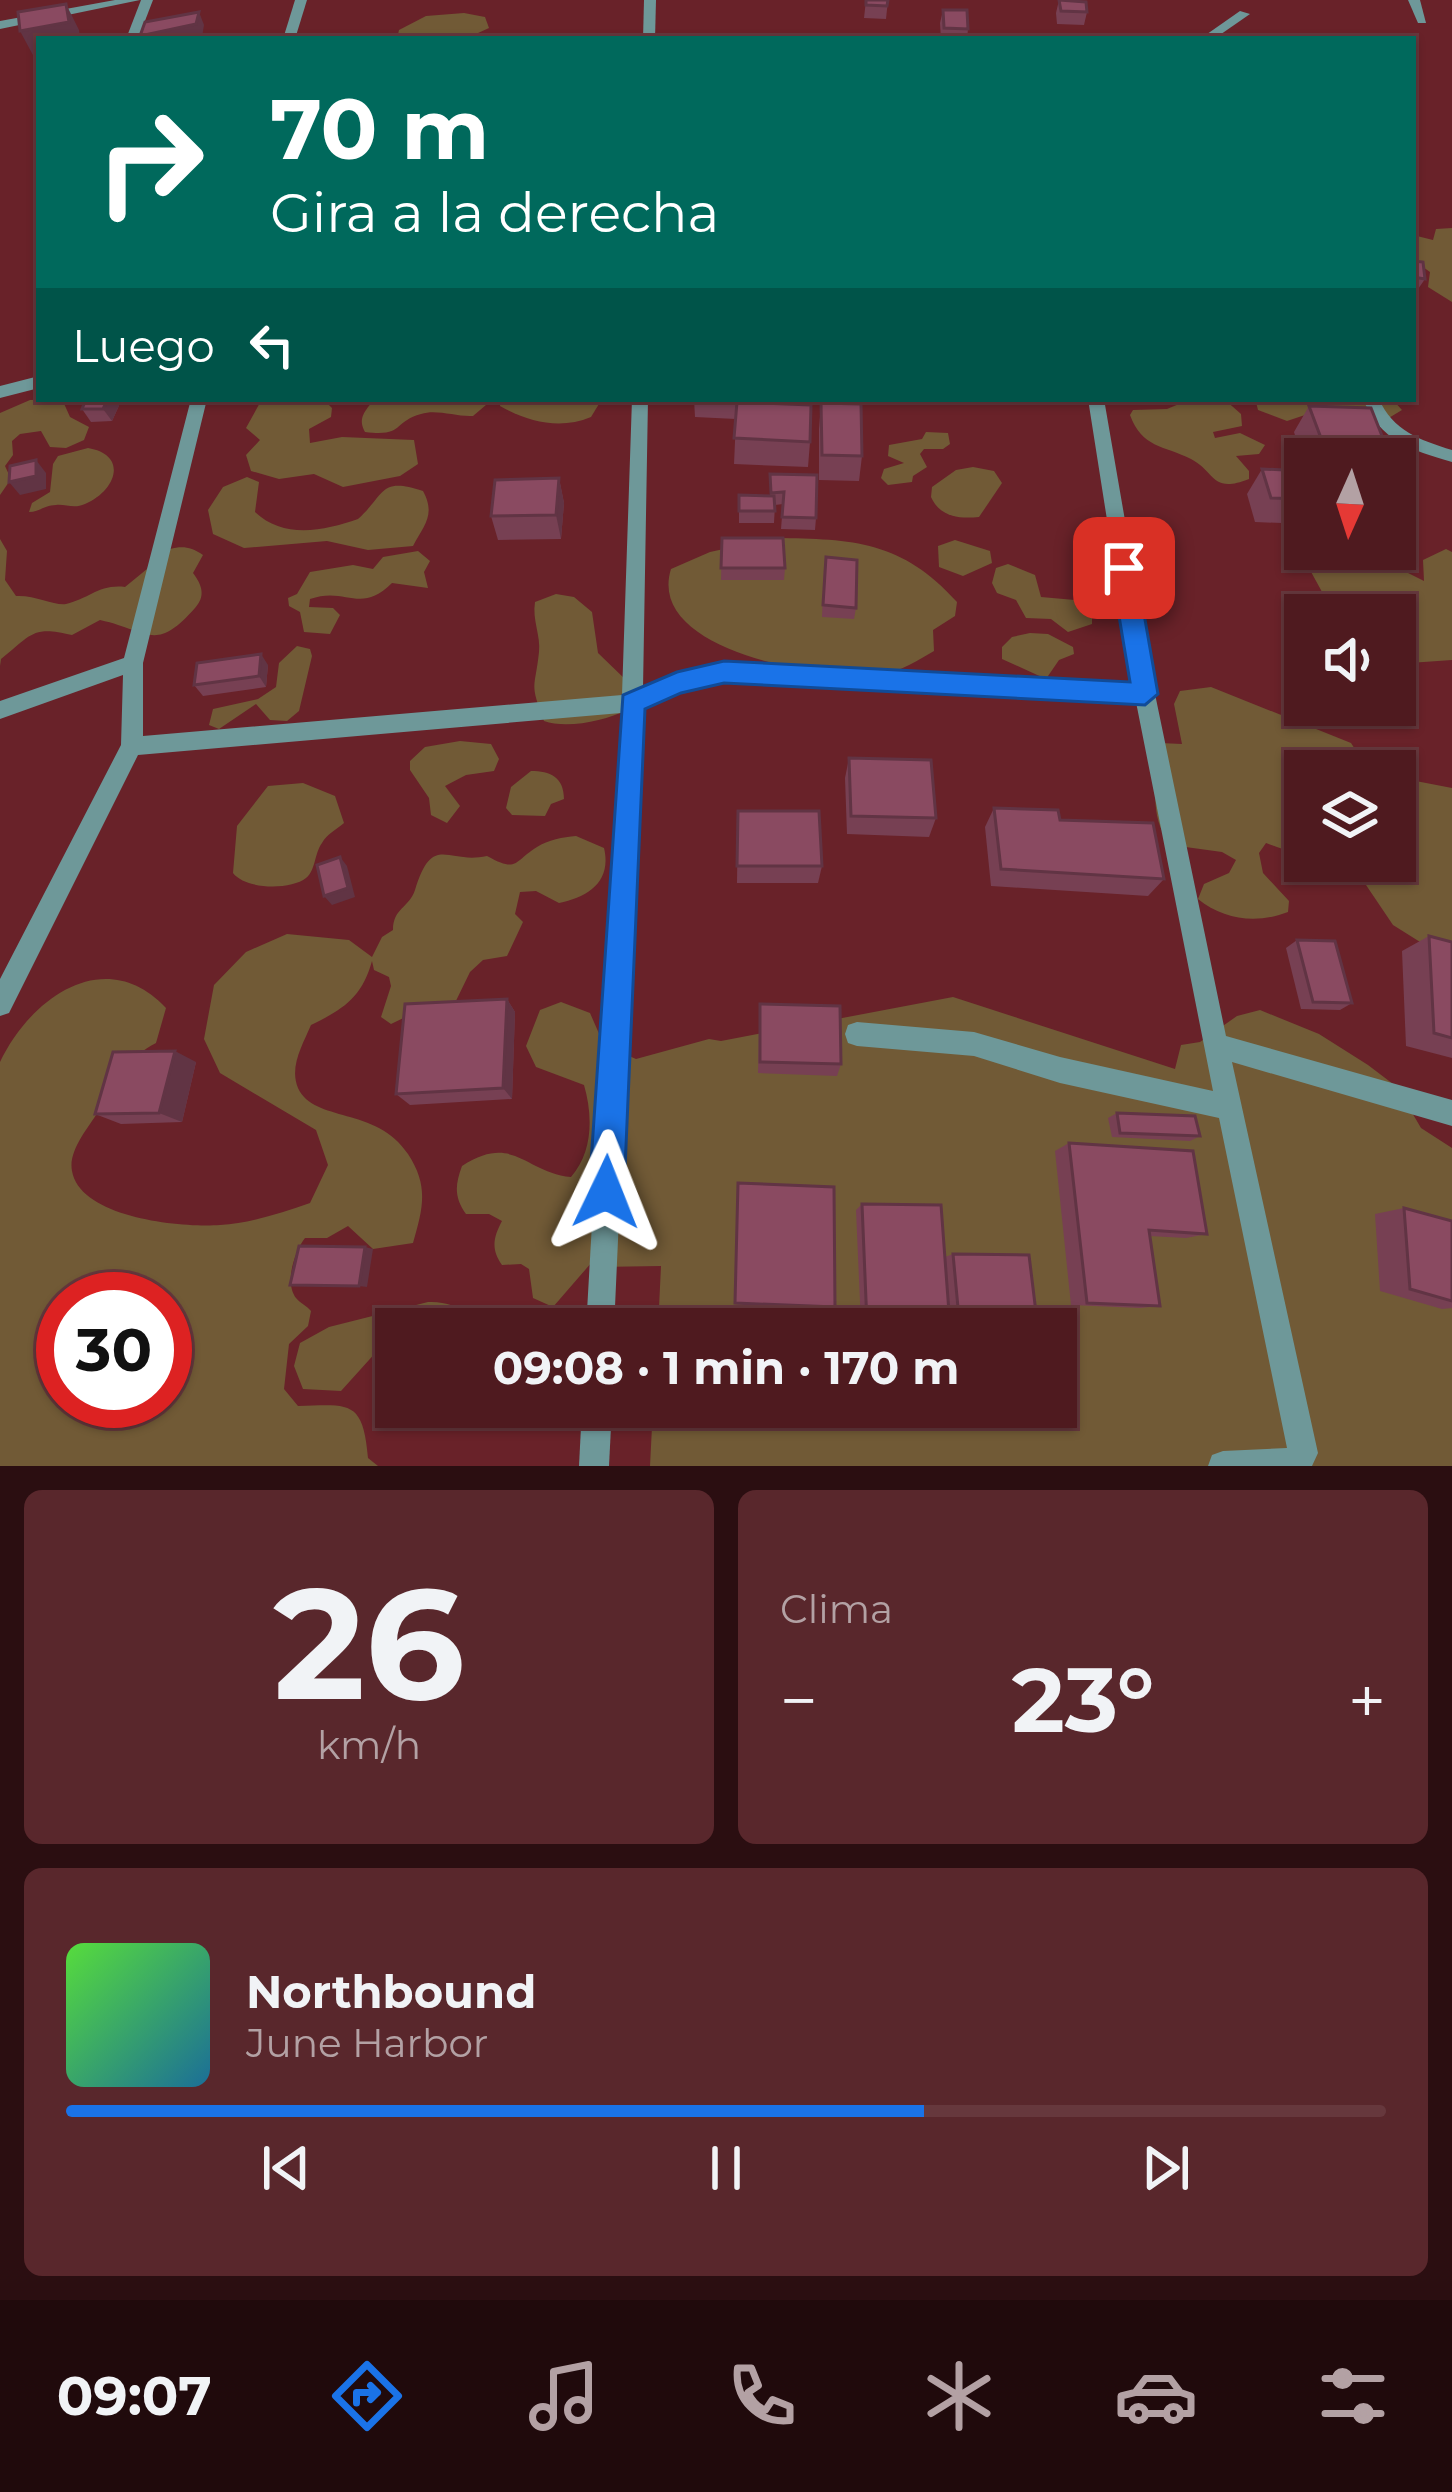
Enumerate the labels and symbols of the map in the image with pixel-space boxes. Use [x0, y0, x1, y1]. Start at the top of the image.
north arrow [1284, 438, 1416, 570]
pin [1073, 517, 1175, 619]
position arrow [543, 1129, 669, 1255]
speed limit sign: 30 [36, 1272, 192, 1428]

